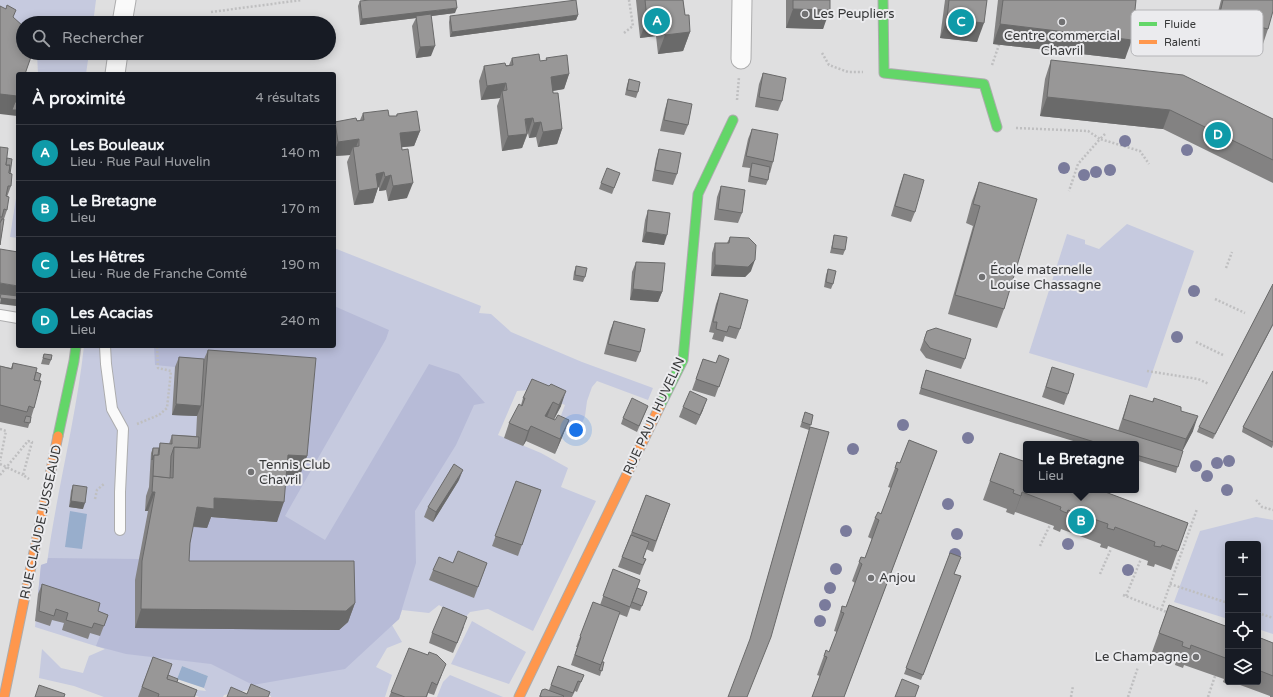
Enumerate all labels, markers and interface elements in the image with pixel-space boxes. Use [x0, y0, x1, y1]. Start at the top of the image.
pin: A [644, 6, 670, 36]
place label: Les Peupliers [813, 6, 895, 22]
pin: C [948, 7, 974, 37]
marker: Les Peupliers [800, 9, 810, 19]
legend [1131, 10, 1263, 56]
search box [16, 16, 336, 60]
marker: Centre commercial Chavril [1057, 17, 1067, 27]
text: Fluide [1164, 18, 1196, 31]
icon: search [30, 27, 52, 49]
place label: Centre commercial Chavril [1004, 28, 1120, 59]
text: Rechercher [62, 29, 144, 47]
text: Ralenti [1164, 36, 1201, 49]
text: À proximité [32, 88, 125, 109]
text: 4 résultats [256, 90, 320, 106]
pin: D [1205, 120, 1231, 150]
text: Les Bouleaux [70, 136, 164, 154]
text: A [40, 145, 50, 161]
text: 140 m [280, 145, 320, 161]
text: Lieu · Rue Paul Huvelin [70, 154, 210, 170]
text: Le Bretagne [70, 192, 157, 210]
text: B [40, 201, 50, 217]
text: 170 m [280, 201, 320, 217]
text: Lieu [70, 210, 96, 226]
text: Les Hêtres [70, 248, 145, 266]
text: C [40, 257, 50, 273]
text: 190 m [280, 257, 320, 273]
place label: École maternelle Louise Chassagne [990, 262, 1101, 293]
text: Lieu · Rue de Franche Comté [70, 266, 247, 282]
marker: École maternelle Louise Chassagne [977, 272, 987, 282]
text: Les Acacias [70, 304, 153, 322]
text: D [40, 313, 50, 329]
text: 240 m [280, 313, 320, 329]
text: Lieu [70, 322, 96, 338]
street label: RUE PAUL HUVELIN [620, 355, 688, 477]
your location [566, 420, 586, 440]
popup [1023, 441, 1139, 493]
street label: RUE CLAUDE JUSSEAUD [17, 443, 65, 600]
text: Le Bretagne [1038, 450, 1124, 468]
place label: Tennis Club Chavril [259, 457, 331, 488]
marker: Tennis Club Chavril [246, 467, 256, 477]
text: Lieu [1038, 468, 1064, 484]
pin: B [1068, 506, 1094, 536]
map controls [1225, 541, 1261, 685]
button: + [1225, 541, 1261, 577]
place label: Anjou [879, 570, 916, 586]
marker: Anjou [866, 573, 876, 583]
button: − [1225, 577, 1261, 613]
button: locate [1225, 613, 1261, 649]
place label: Le Champagne [1095, 649, 1188, 665]
button: layers [1225, 649, 1261, 685]
marker: Le Champagne [1191, 652, 1201, 662]

